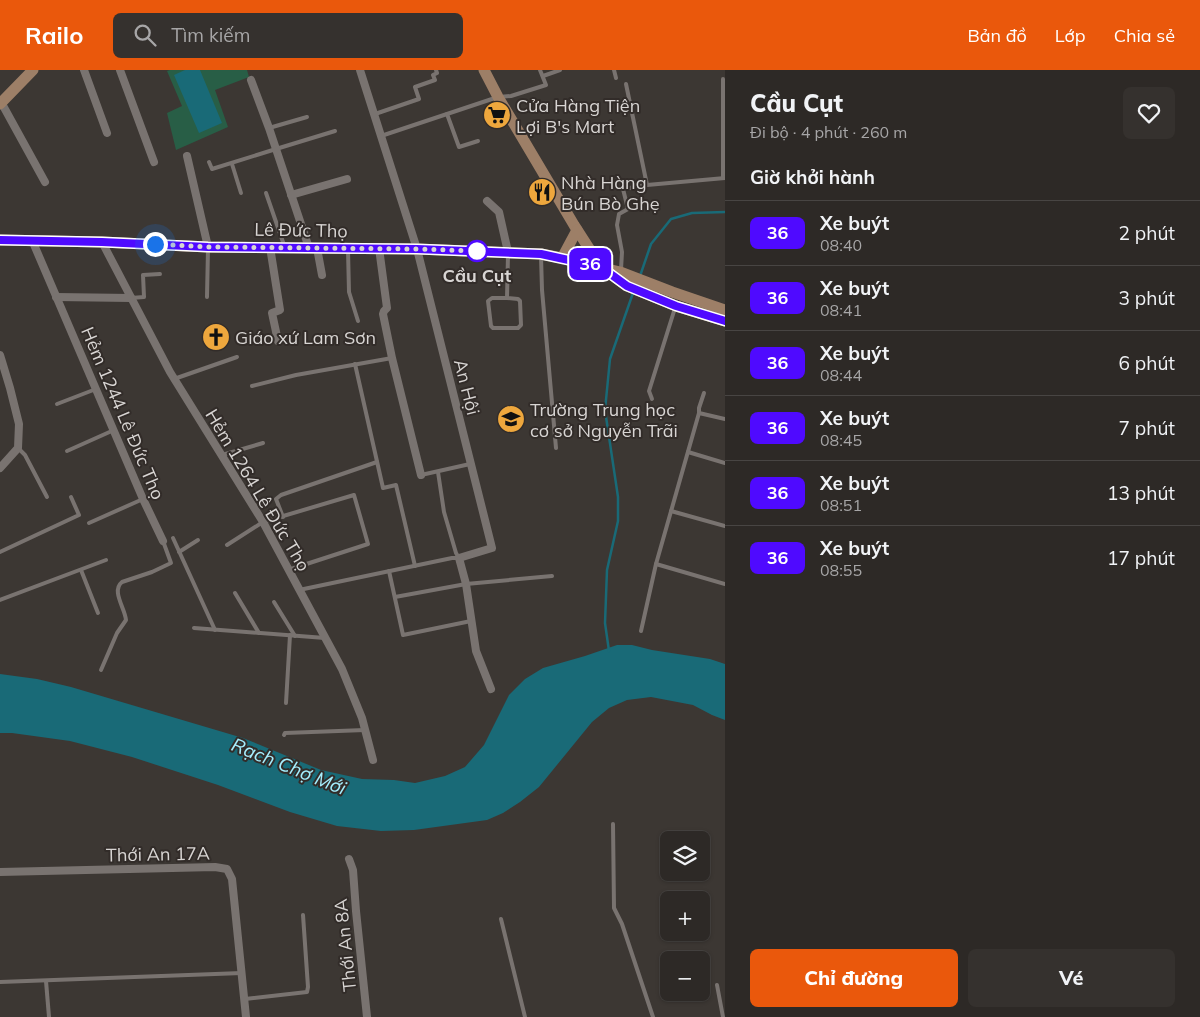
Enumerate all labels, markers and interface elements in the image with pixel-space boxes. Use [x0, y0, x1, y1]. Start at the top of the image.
search box [113, 13, 463, 58]
text: Railo [25, 20, 83, 50]
icon: search [131, 21, 159, 49]
text: Tìm kiếm [171, 23, 250, 47]
text: Bản đồ [967, 24, 1027, 47]
text: Lớp [1055, 24, 1086, 47]
text: Chia sẻ [1114, 24, 1175, 47]
button: heart [1123, 87, 1175, 139]
text: Cầu Cụt [750, 88, 843, 118]
place label: Cửa Hàng Tiện Lợi B's Mart [516, 94, 640, 138]
supermarket icon: Cửa Hàng Tiện Lợi B's Mart [482, 100, 512, 130]
text: Đi bộ · 4 phút · 260 m [750, 122, 907, 142]
text: Giờ khởi hành [750, 165, 875, 189]
place label: Nhà Hàng Bún Bò Ghẹ [561, 171, 660, 215]
restaurant icon: Nhà Hàng Bún Bò Ghẹ [527, 177, 557, 207]
text: Xe buýt [820, 211, 889, 235]
street label: Lê Đức Thọ [254, 218, 348, 242]
text: 36 [767, 221, 788, 244]
text: 2 phút [1118, 221, 1175, 245]
your location [143, 232, 168, 257]
text: 08:40 [820, 235, 862, 255]
marker: Cầu Cụt [466, 240, 488, 262]
line badge: 36 [568, 248, 612, 280]
text: 36 [579, 252, 601, 275]
place label: Cầu Cụt [443, 264, 512, 287]
text: Xe buýt [820, 276, 889, 300]
text: 36 [767, 286, 788, 309]
text: 3 phút [1118, 286, 1175, 310]
text: 08:41 [820, 300, 862, 320]
church icon: Giáo xứ Lam Sơn [201, 322, 231, 352]
street label: Hẻm 1244 Lê Đức Thọ [76, 323, 170, 503]
place label: Giáo xứ Lam Sơn [235, 326, 376, 349]
text: Xe buýt [820, 341, 889, 365]
text: 36 [767, 351, 788, 374]
text: 6 phút [1118, 351, 1175, 375]
street label: An Hội [449, 357, 485, 417]
text: 08:44 [820, 365, 862, 385]
place label: Trường Trung học cơ sở Nguyễn Trãi [530, 398, 678, 442]
school or university icon: Trường Trung học cơ sở Nguyễn Trãi [496, 404, 526, 434]
street label: Hẻm 1264 Lê Đức Thọ [200, 405, 316, 575]
text: Xe buýt [820, 406, 889, 430]
text: 36 [767, 416, 788, 439]
text: 7 phút [1118, 416, 1175, 440]
text: 08:45 [820, 430, 862, 450]
text: Xe buýt [820, 471, 889, 495]
text: 36 [767, 481, 788, 504]
text: 13 phút [1107, 481, 1175, 505]
text: 08:51 [820, 495, 862, 515]
text: Xe buýt [820, 536, 889, 560]
text: 36 [767, 546, 788, 569]
text: 17 phút [1107, 546, 1175, 570]
text: 08:55 [820, 560, 862, 580]
water label: Rạch Chợ Mới [228, 732, 350, 800]
map controls [660, 831, 710, 1001]
button: layers [660, 831, 710, 881]
street label: Thới An 17A [106, 842, 210, 866]
button: + [660, 891, 710, 941]
street label: Thới An 8A [329, 897, 361, 993]
button: Chỉ đường [750, 949, 958, 1007]
button: Vé [968, 949, 1175, 1007]
button: − [660, 951, 710, 1001]

